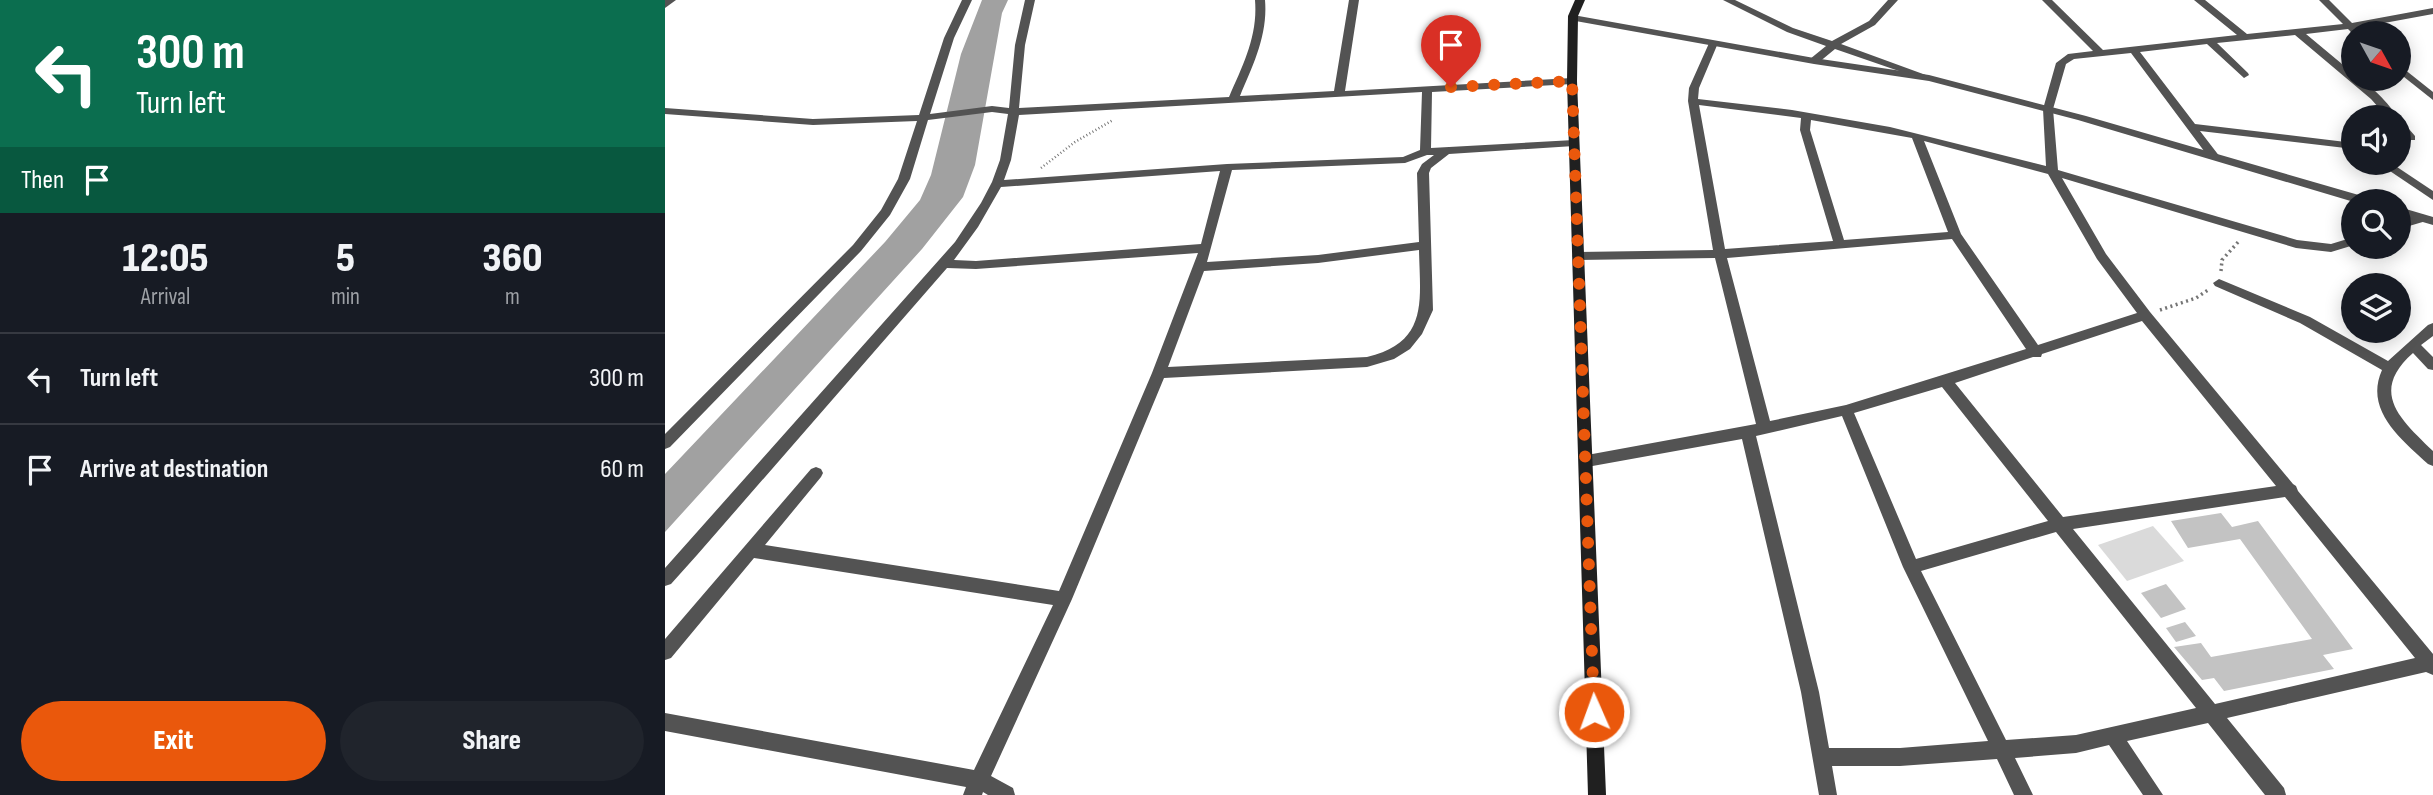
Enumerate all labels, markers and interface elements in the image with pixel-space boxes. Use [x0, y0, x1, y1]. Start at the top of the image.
pin [1421, 15, 1481, 87]
north arrow [2341, 21, 2411, 91]
map controls [2341, 21, 2411, 343]
text: 300 m [136, 24, 245, 83]
icon: arrive [1432, 26, 1470, 64]
icon: left [21, 28, 112, 119]
text: Turn left [136, 84, 226, 123]
button: sound [2341, 105, 2411, 175]
icon: arrive [78, 161, 116, 199]
text: Then [21, 165, 64, 196]
button: search [2341, 189, 2411, 259]
text: 12:05 [122, 233, 209, 284]
text: 5 [336, 233, 355, 284]
text: 360 [482, 233, 543, 284]
button: layers [2341, 273, 2411, 343]
text: Arrival [141, 283, 190, 311]
text: min [331, 283, 360, 311]
text: m [505, 283, 520, 311]
icon: left [21, 360, 59, 398]
text: Turn left [80, 363, 158, 394]
text: 300 m [589, 363, 644, 394]
icon: arrive [21, 451, 59, 489]
text: Arrive at destination [80, 454, 268, 485]
text: 60 m [600, 454, 644, 485]
position arrow [1557, 675, 1631, 749]
button: Exit [21, 701, 326, 781]
button: Share [340, 701, 644, 781]

